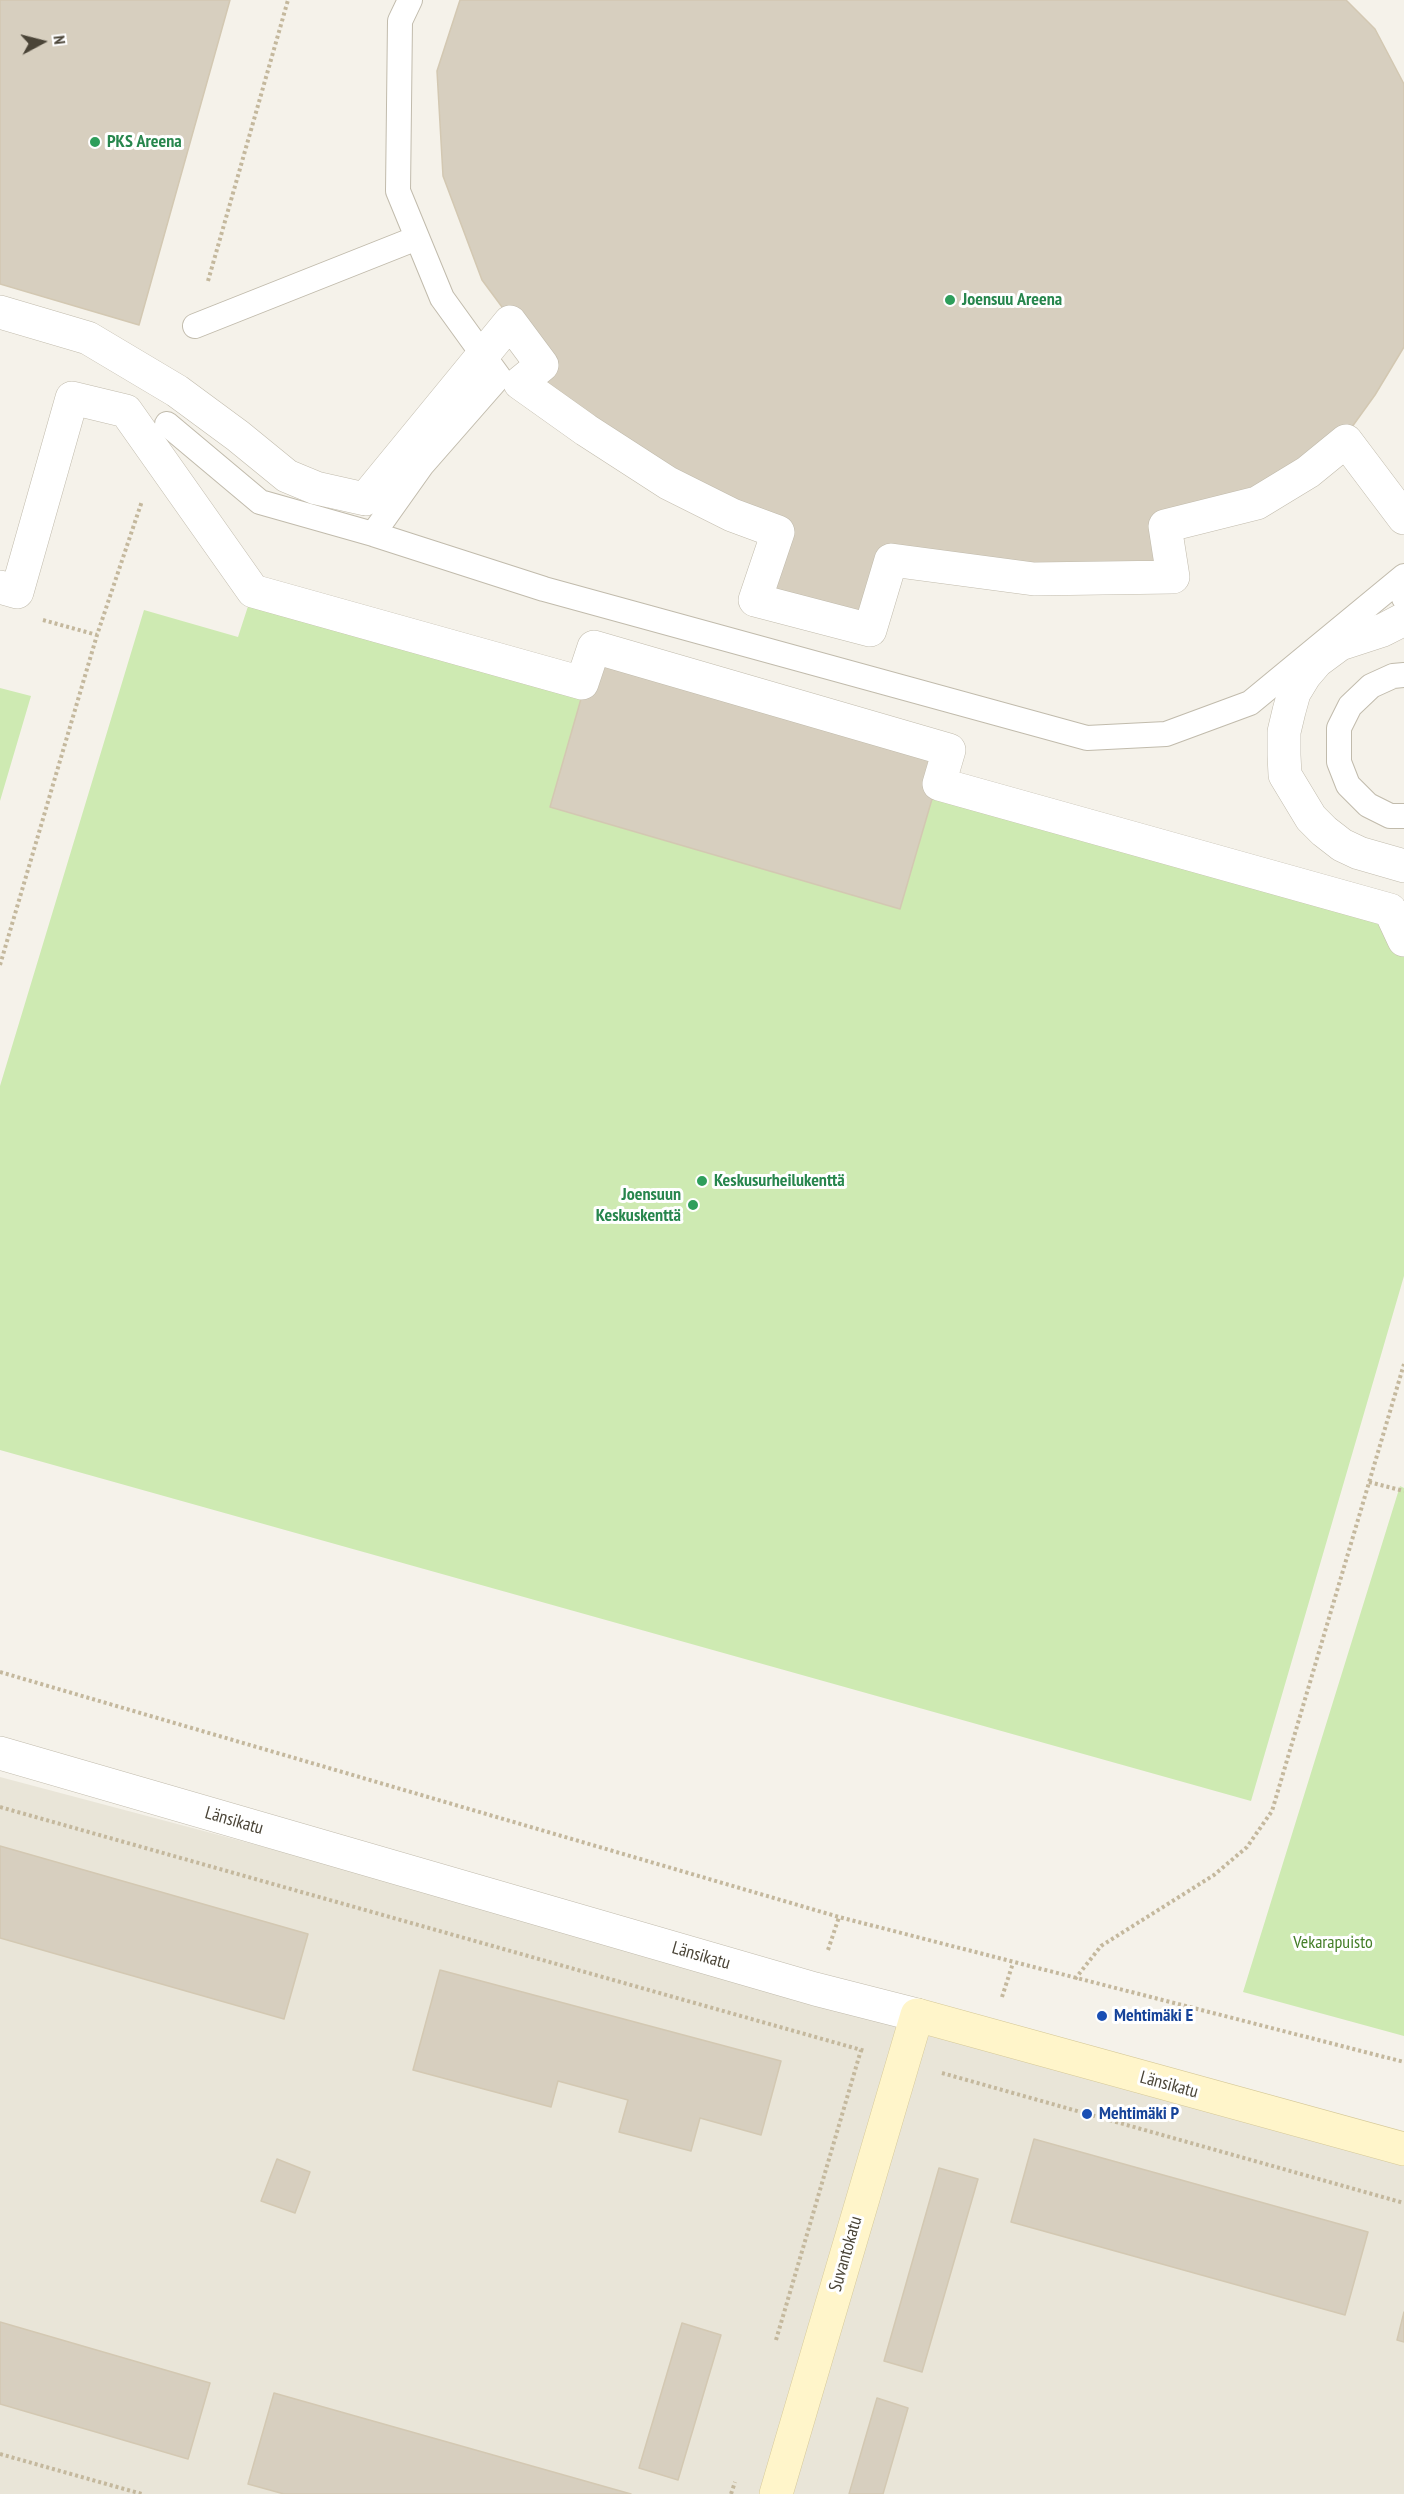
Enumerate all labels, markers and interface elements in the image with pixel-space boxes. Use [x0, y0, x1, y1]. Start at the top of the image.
north arrow [12, 12, 72, 72]
text: N [49, 34, 70, 45]
place label: PKS Areena [107, 131, 182, 153]
marker: PKS Areena [88, 135, 102, 149]
place label: Joensuu Areena [962, 289, 1062, 311]
marker: Joensuu Areena [943, 293, 957, 307]
place label: Keskusurheilukenttä [714, 1170, 845, 1192]
marker: Keskusurheilukenttä [695, 1174, 709, 1188]
place label: Joensuun Keskuskenttä [596, 1184, 681, 1226]
marker: Joensuun Keskuskenttä [686, 1198, 700, 1212]
street label: Länsikatu [202, 1802, 266, 1840]
park label: Vekarapuisto [1293, 1932, 1373, 1954]
street label: Länsikatu [669, 1937, 733, 1975]
place label: Mehtimäki E [1114, 2005, 1193, 2027]
marker: Mehtimäki E [1095, 2009, 1109, 2023]
street label: Länsikatu [1137, 2067, 1201, 2103]
place label: Mehtimäki P [1099, 2103, 1179, 2125]
marker: Mehtimäki P [1080, 2107, 1094, 2121]
street label: Suvantokatu [825, 2214, 867, 2294]

